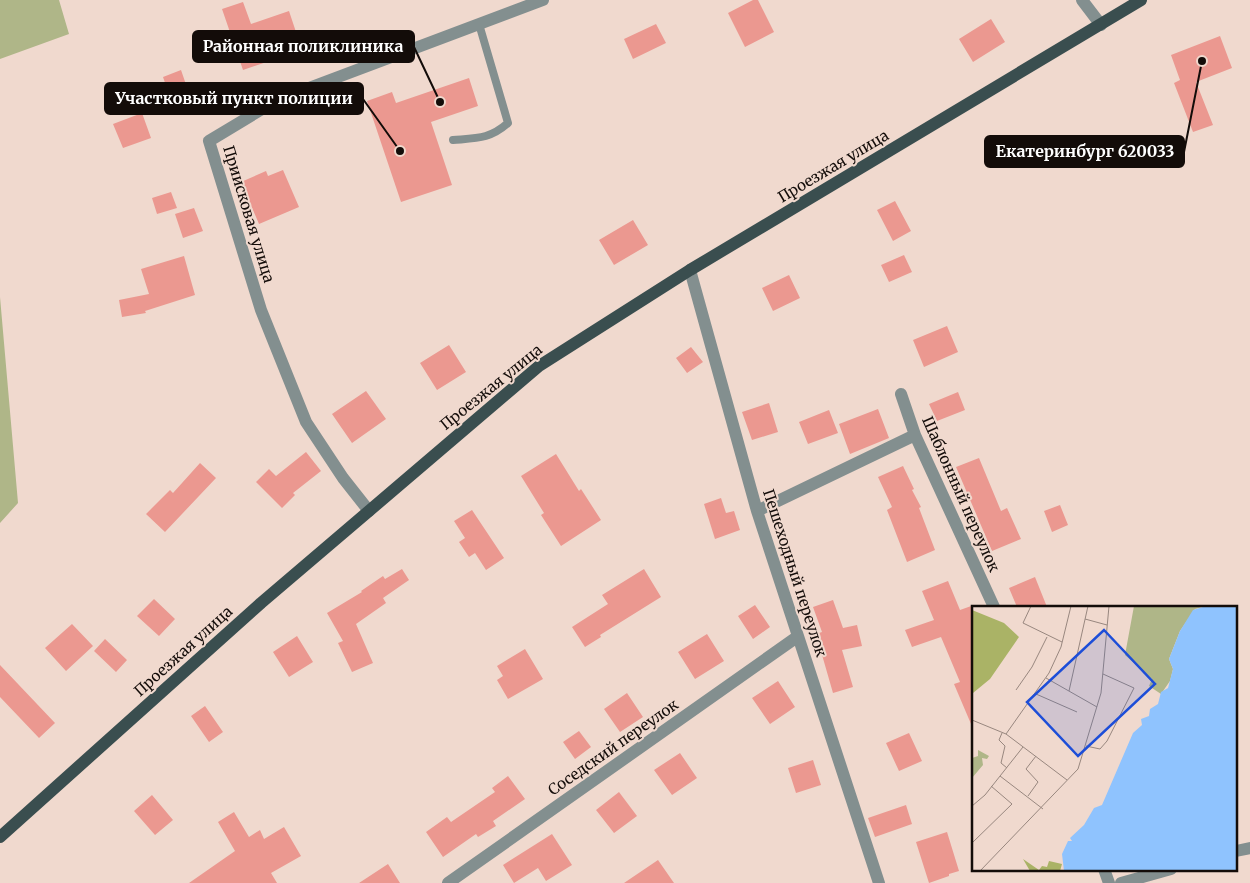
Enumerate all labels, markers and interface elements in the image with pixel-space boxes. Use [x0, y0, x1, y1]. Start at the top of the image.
callout: Районная поликлиника [193, 31, 414, 62]
text: Районная поликлиника [203, 36, 403, 56]
callout: Участковый пункт полиции [105, 83, 363, 114]
text: Участковый пункт полиции [114, 88, 353, 108]
street label: Проезжая улица [774, 125, 892, 207]
callout: Екатеринбург 620033 [985, 136, 1184, 167]
text: Екатеринбург 620033 [996, 141, 1174, 161]
street label: Приисковая улица [219, 143, 279, 285]
street label: Проезжая улица [436, 340, 546, 434]
street label: Шаблонный переулок [918, 413, 1004, 575]
street label: Пешеходный переулок [759, 487, 831, 660]
street label: Проезжая улица [130, 602, 236, 700]
inset map [972, 606, 1238, 870]
street label: Соседский переулок [544, 694, 682, 799]

